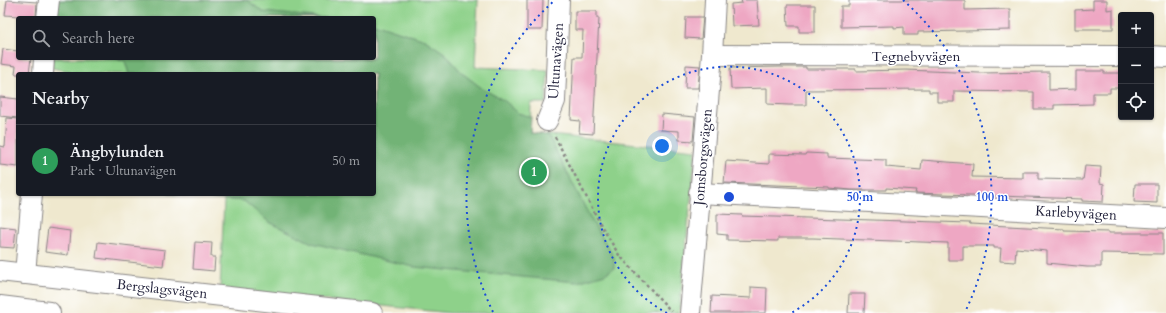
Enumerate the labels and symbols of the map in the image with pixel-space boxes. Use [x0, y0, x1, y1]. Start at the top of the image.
street label: Ultunavägen [544, 22, 568, 100]
street label: Tegnebyvägen [871, 47, 961, 66]
street label: Jomsborgsvägen [689, 108, 717, 208]
your location [652, 136, 672, 156]
pin: 1 [521, 157, 547, 187]
text: 50 m [847, 189, 874, 205]
text: 100 m [976, 189, 1009, 205]
centre of rings [722, 190, 736, 204]
street label: Karlebyvägen [1035, 201, 1117, 225]
street label: Bergslagsvägen [116, 275, 208, 303]

